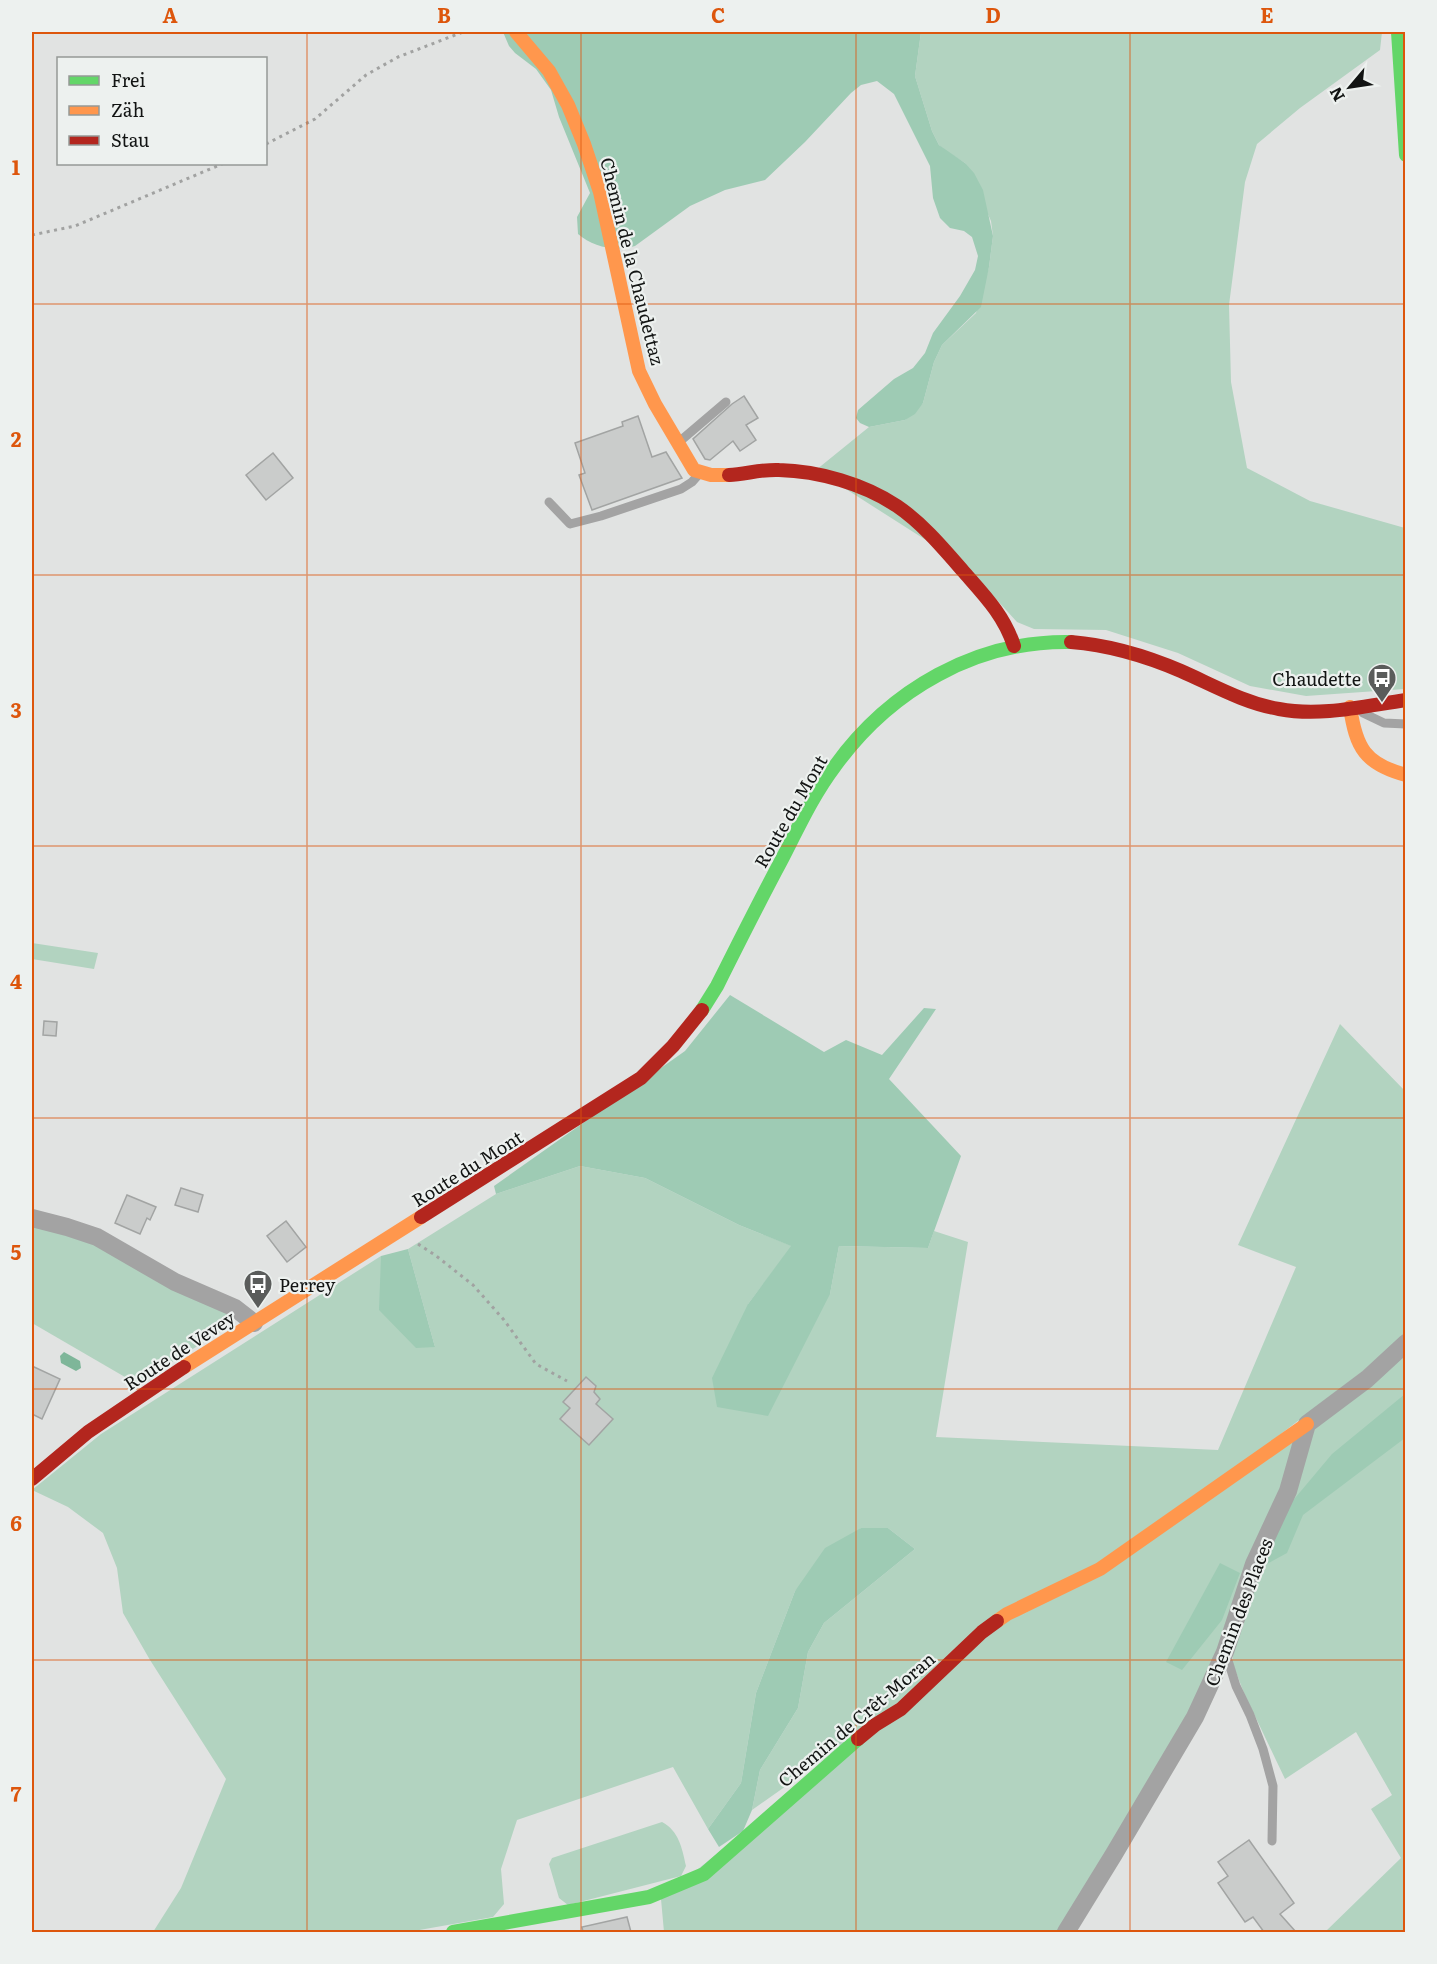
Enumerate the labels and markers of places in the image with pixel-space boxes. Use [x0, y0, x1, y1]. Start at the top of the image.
bus stop icon: Chaudette [1366, 662, 1398, 704]
place label: Chaudette [1272, 665, 1361, 692]
bus stop icon: Perrey [242, 1268, 274, 1310]
place label: Perrey [279, 1271, 336, 1298]

